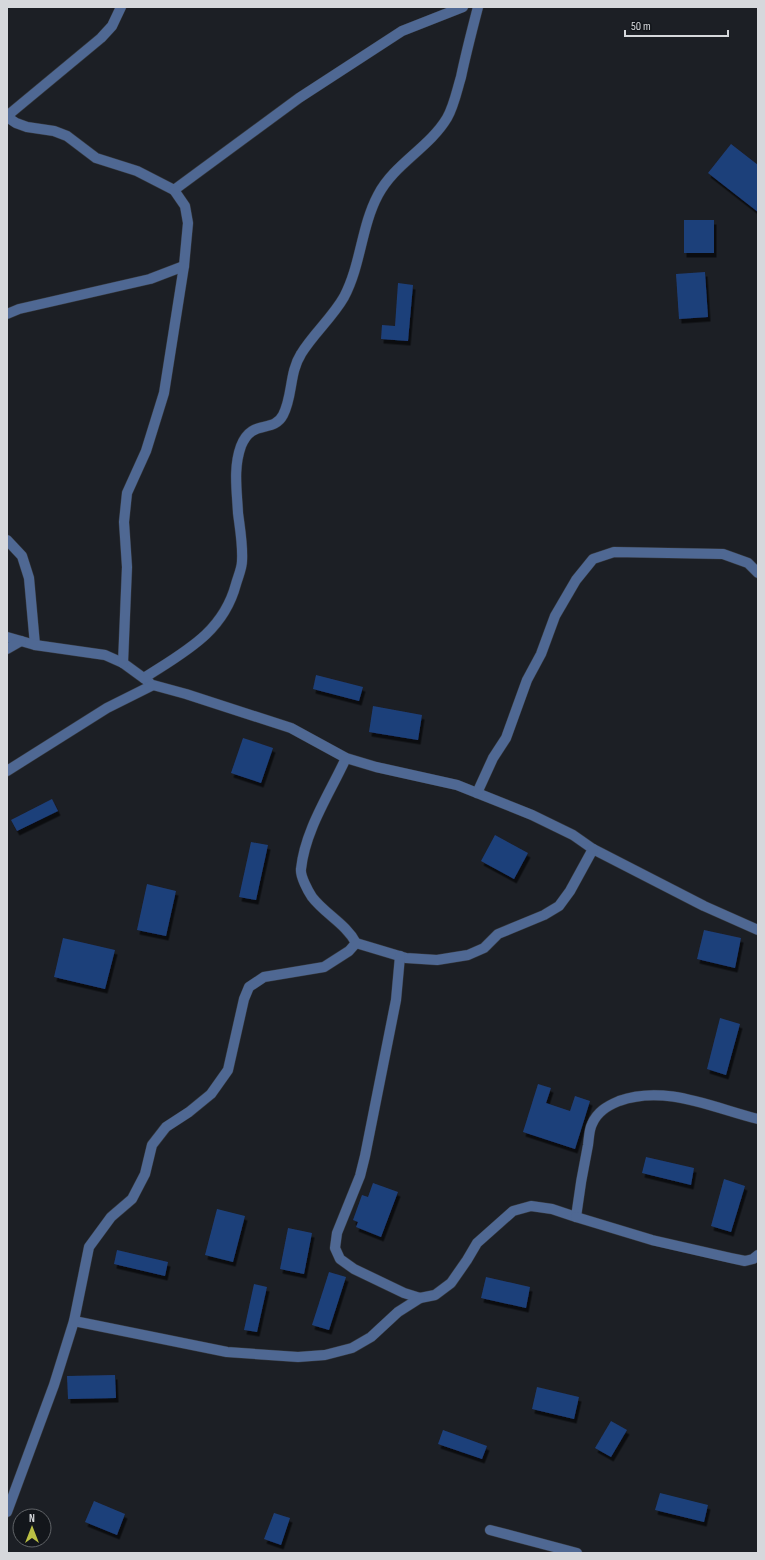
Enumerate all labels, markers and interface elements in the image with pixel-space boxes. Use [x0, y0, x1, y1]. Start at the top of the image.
scale bar [625, 12, 728, 38]
text: 50 m [631, 19, 651, 34]
north arrow [12, 1508, 52, 1548]
text: N [29, 1512, 35, 1525]

